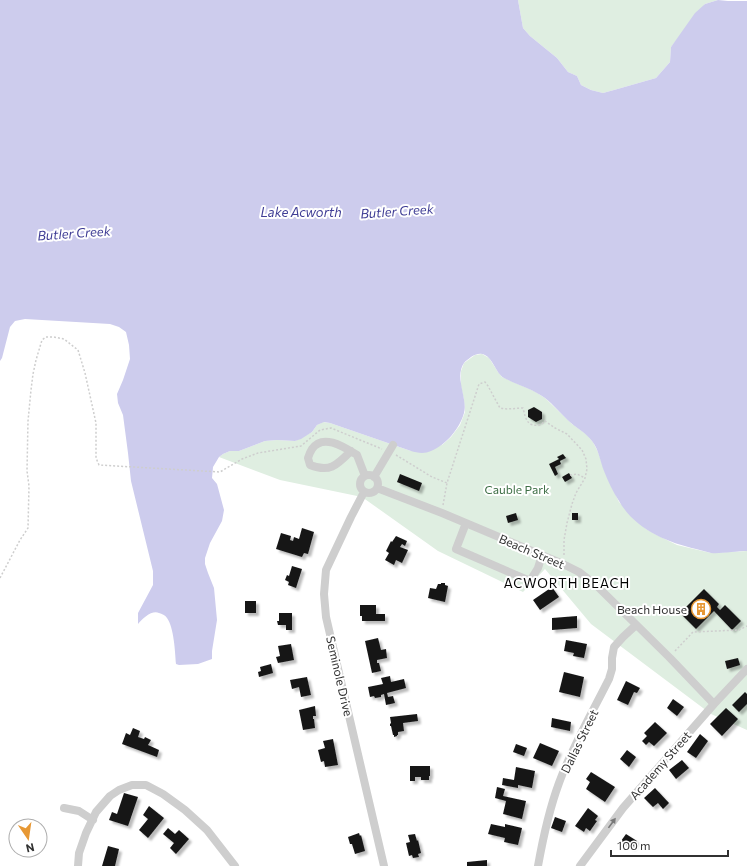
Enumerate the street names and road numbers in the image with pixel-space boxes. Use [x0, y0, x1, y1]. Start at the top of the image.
street label: Beach Street [497, 531, 567, 571]
street label: Seminole Drive [324, 635, 356, 717]
street label: Dallas Street [558, 707, 600, 775]
street label: Academy Street [626, 728, 694, 802]

